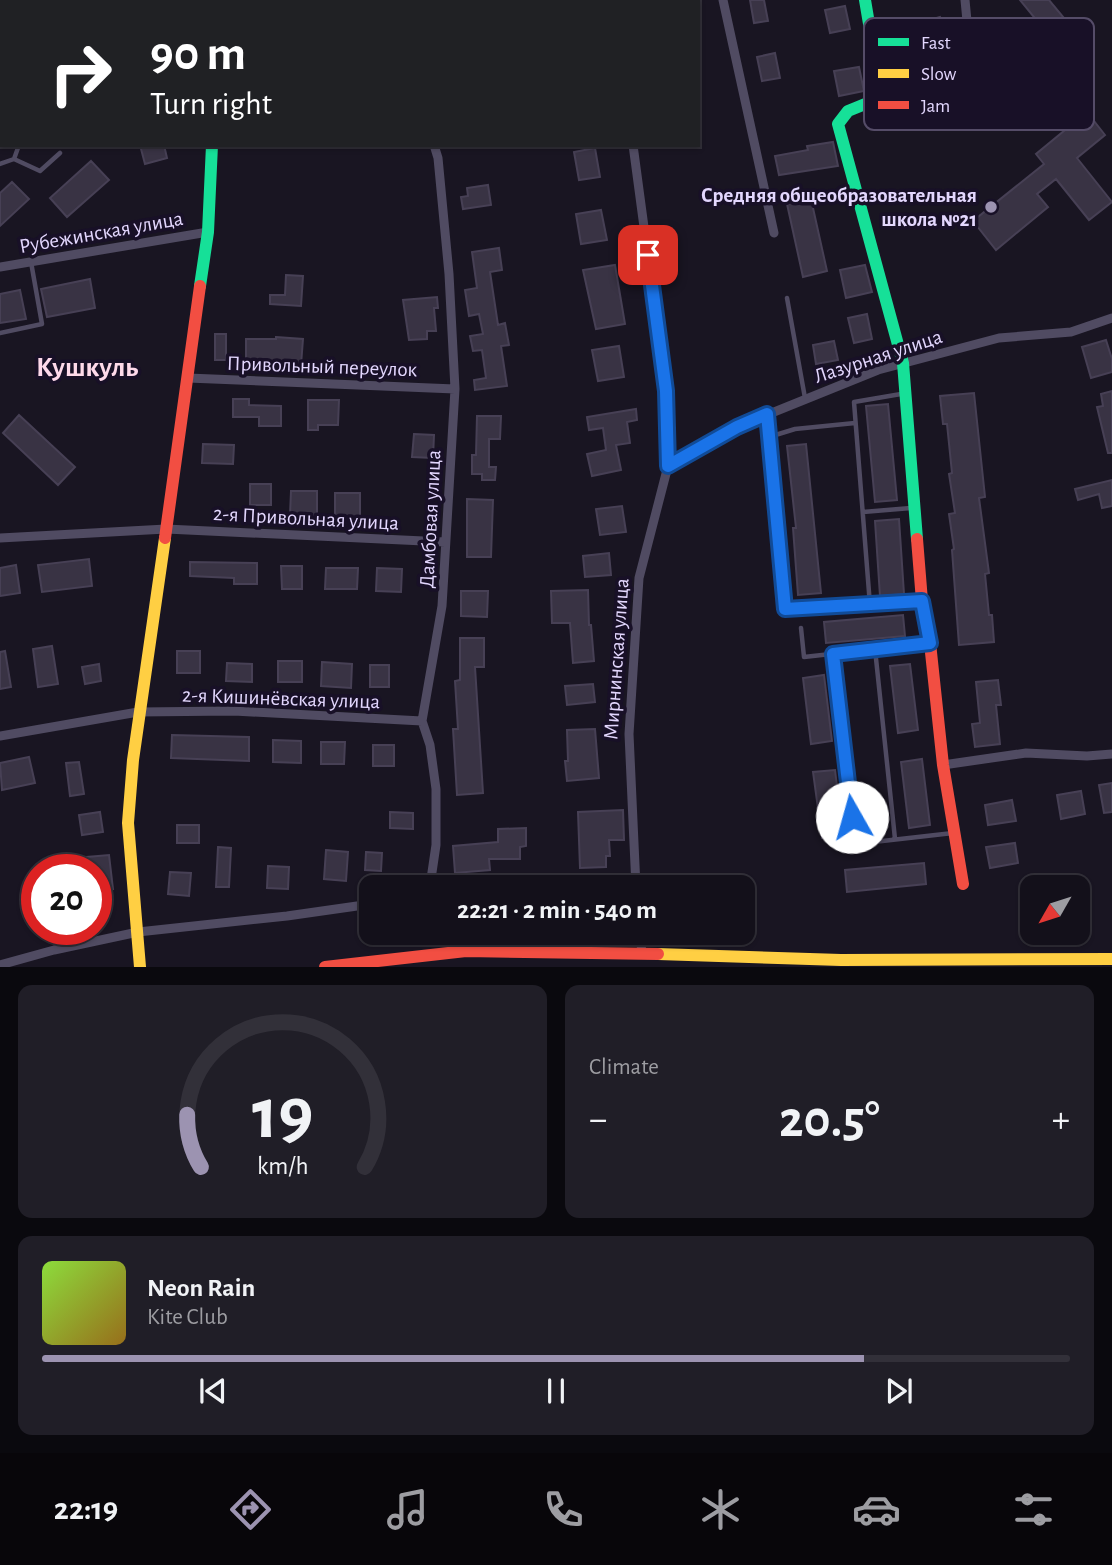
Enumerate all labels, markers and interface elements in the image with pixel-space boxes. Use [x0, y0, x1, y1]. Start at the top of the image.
legend [864, 18, 1094, 130]
icon: right [35, 28, 126, 119]
text: 90 m [150, 30, 246, 79]
text: Fast [921, 34, 951, 53]
text: Slow [921, 65, 957, 84]
text: Turn right [150, 88, 272, 120]
text: Jam [921, 97, 950, 116]
place label: Средняя общеобразовательная школа №21 [701, 185, 977, 230]
marker: Средняя общеобразовательная школа №21 [983, 199, 999, 215]
street label: Рубежинская улица [17, 208, 185, 257]
pin [618, 225, 678, 285]
icon: arrive [629, 236, 667, 274]
street label: Лазурная улица [812, 326, 945, 387]
street label: Привольный переулок [226, 353, 418, 380]
district label: Кушкуль [36, 354, 138, 382]
street label: Дамбовая улица [416, 449, 445, 589]
street label: 2-я Привольная улица [212, 503, 400, 534]
street label: Мирнинская улица [600, 577, 633, 741]
street label: 2-я Кишинёвская улица [182, 685, 381, 712]
position arrow [815, 780, 889, 854]
speed limit sign: 20 [21, 854, 112, 945]
north arrow [1020, 875, 1090, 945]
map controls [1020, 875, 1090, 945]
text: 22:21 · 2 min · 540 m [457, 897, 657, 923]
text: Climate [589, 1056, 659, 1079]
text: 19 [252, 1080, 313, 1153]
text: 20.5° [779, 1094, 880, 1146]
text: − [589, 1101, 607, 1139]
text: + [1052, 1101, 1070, 1139]
text: km/h [257, 1154, 308, 1179]
text: Neon Rain [147, 1275, 255, 1301]
text: Kite Club [147, 1306, 228, 1329]
icon: previous [194, 1372, 232, 1410]
icon: pause [537, 1372, 575, 1410]
icon: next [880, 1372, 918, 1410]
icon: directions [226, 1485, 275, 1534]
icon: music [383, 1485, 432, 1534]
icon: phone [539, 1485, 588, 1534]
icon: climate [696, 1485, 745, 1534]
icon: car [852, 1485, 901, 1534]
icon: filters [1009, 1485, 1058, 1534]
text: 22:19 [54, 1493, 118, 1525]

